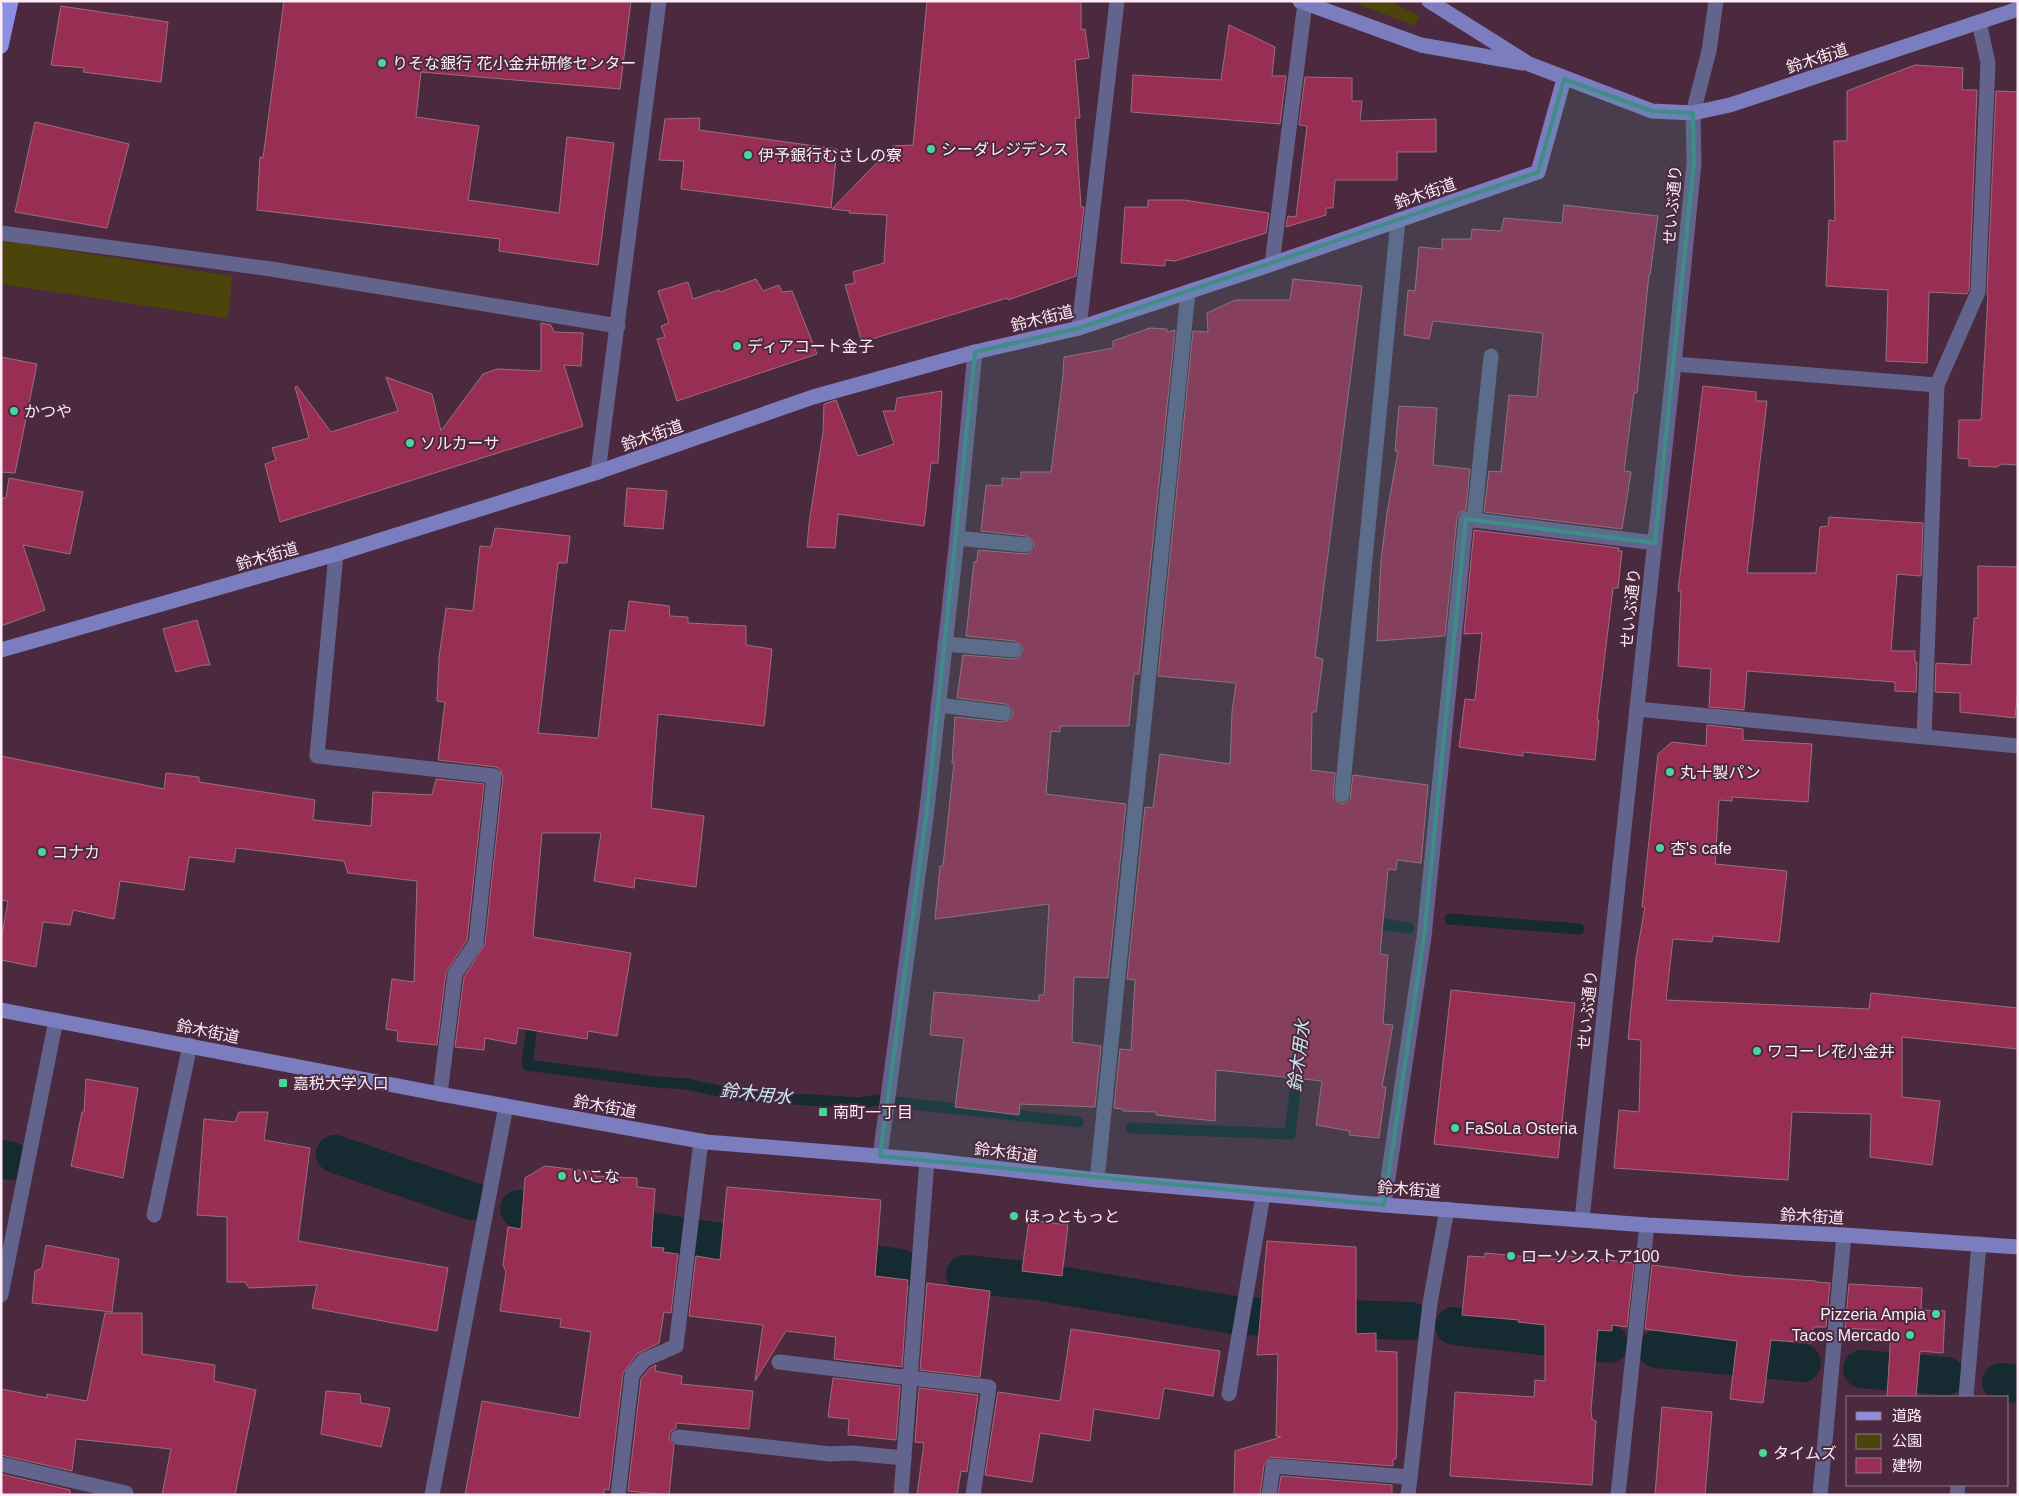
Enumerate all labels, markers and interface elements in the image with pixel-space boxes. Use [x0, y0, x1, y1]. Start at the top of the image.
street label: 鈴木街道 [1784, 41, 1850, 76]
place label: りそな銀行 花小金井研修センター [392, 55, 636, 72]
marker: りそな銀行 花小金井研修センター [376, 57, 388, 69]
place label: シーダレジデンス [941, 141, 1069, 158]
marker: シーダレジデンス [925, 143, 937, 155]
place label: 伊予銀行むさしの寮 [758, 147, 902, 164]
marker: 伊予銀行むさしの寮 [742, 149, 754, 161]
street label: せいぶ通り [1661, 164, 1684, 246]
street label: 鈴木街道 [1392, 175, 1458, 212]
street label: 鈴木街道 [1009, 302, 1075, 334]
place label: ディアコート金子 [747, 338, 874, 355]
marker: ディアコート金子 [731, 340, 743, 352]
place label: かつや [24, 403, 72, 420]
marker: かつや [8, 405, 20, 417]
street label: 鈴木街道 [619, 417, 685, 454]
place label: ソルカーサ [420, 435, 499, 452]
marker: ソルカーサ [404, 437, 416, 449]
street label: 鈴木街道 [234, 539, 300, 573]
street label: せいぶ通り [1618, 567, 1643, 649]
place label: 丸十製パン [1680, 764, 1761, 781]
marker: 丸十製パン [1664, 766, 1676, 778]
place label: 杏's cafe [1670, 840, 1732, 857]
marker: 杏's cafe [1654, 842, 1666, 854]
place label: コナカ [52, 844, 100, 861]
marker: コナカ [36, 846, 48, 858]
street label: せいぶ通り [1575, 969, 1600, 1051]
street label: 鈴木街道 [175, 1017, 241, 1046]
water label: 鈴木用水 [1285, 1017, 1314, 1093]
place label: ワコーレ花小金井 [1767, 1043, 1895, 1060]
marker: ワコーレ花小金井 [1751, 1045, 1763, 1057]
place label: 嘉税大学入口 [293, 1075, 389, 1092]
marker: 嘉税大学入口 [277, 1077, 289, 1089]
water label: 鈴木用水 [719, 1080, 795, 1108]
street label: 鈴木街道 [572, 1093, 638, 1120]
place label: 南町一丁目 [833, 1104, 913, 1121]
marker: 南町一丁目 [817, 1106, 829, 1118]
place label: FaSoLa Osteria [1465, 1120, 1577, 1137]
marker: FaSoLa Osteria [1449, 1122, 1461, 1134]
street label: 鈴木街道 [973, 1140, 1039, 1165]
place label: いこな [572, 1168, 620, 1185]
marker: いこな [556, 1170, 568, 1182]
street label: 鈴木街道 [1376, 1179, 1441, 1200]
street label: 鈴木街道 [1780, 1206, 1844, 1227]
place label: ほっともっと [1024, 1208, 1120, 1225]
marker: ほっともっと [1008, 1210, 1020, 1222]
place label: ローソンストア100 [1521, 1248, 1659, 1265]
marker: ローソンストア100 [1505, 1250, 1517, 1262]
place label: Pizzeria Ampia [1820, 1306, 1926, 1323]
marker: Pizzeria Ampia [1930, 1308, 1942, 1320]
place label: Tacos Mercado [1792, 1327, 1900, 1344]
marker: Tacos Mercado [1904, 1329, 1916, 1341]
legend [1846, 1396, 2009, 1486]
text: 道路 [1892, 1407, 1922, 1424]
text: 公園 [1892, 1432, 1922, 1449]
place label: タイムズ [1773, 1445, 1837, 1462]
marker: タイムズ [1757, 1447, 1769, 1459]
text: 建物 [1892, 1457, 1922, 1474]

